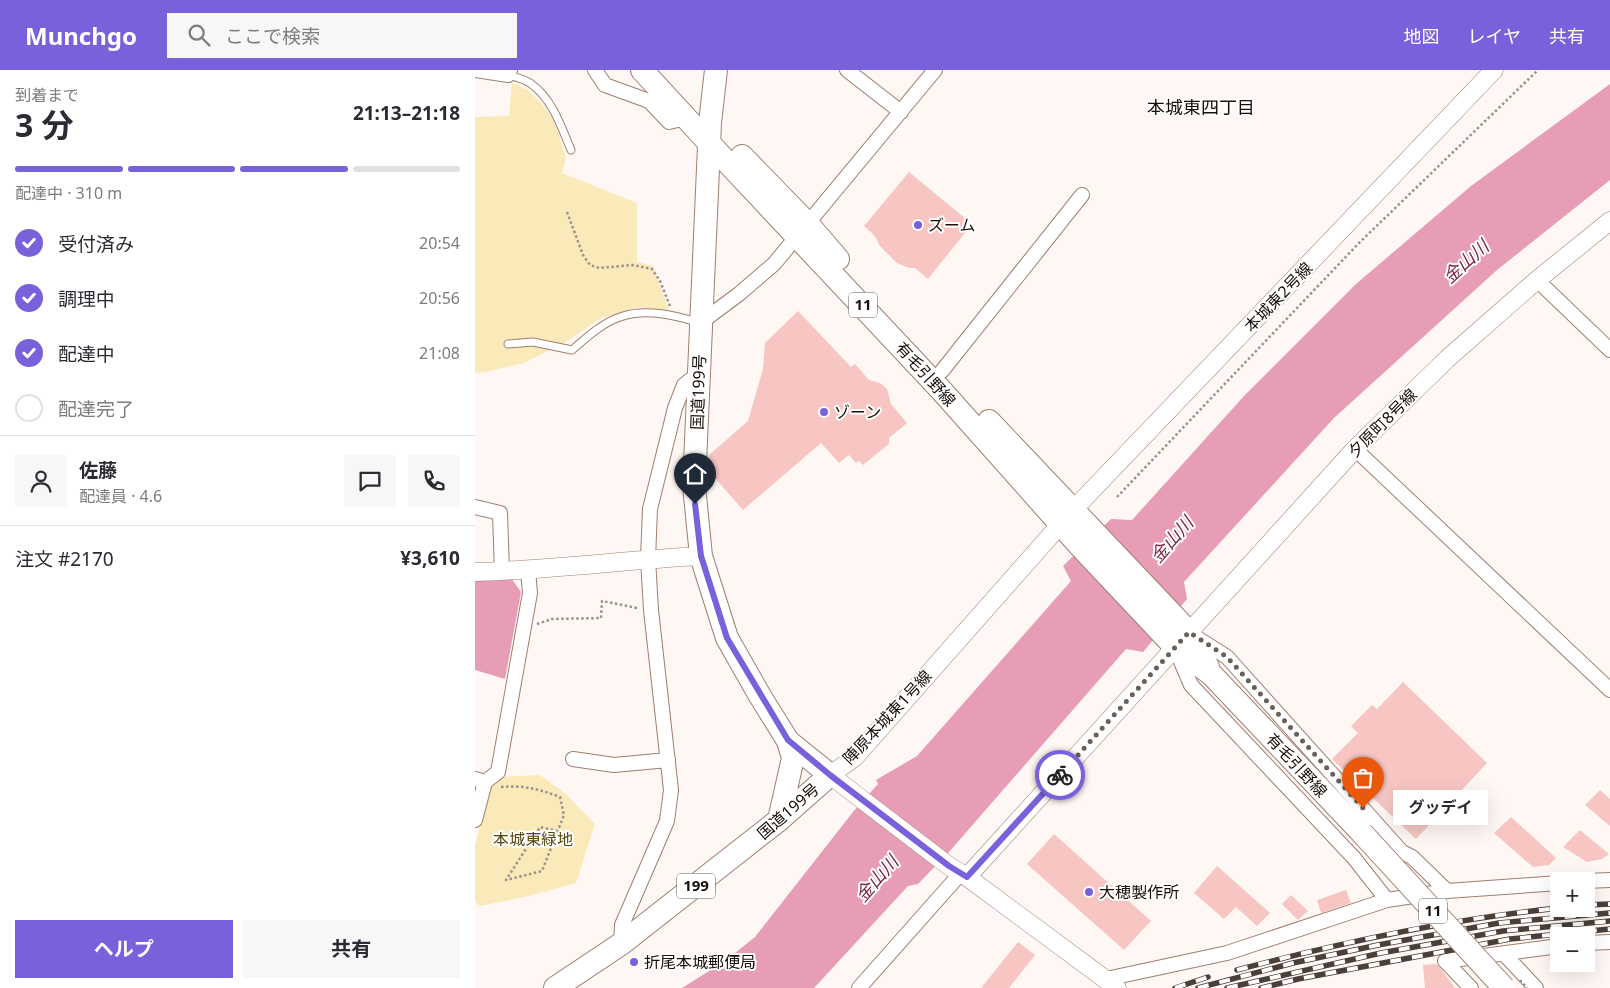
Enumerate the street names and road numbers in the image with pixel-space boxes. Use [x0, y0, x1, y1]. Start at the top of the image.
street label: 本城東2号線 [1239, 257, 1317, 337]
road number: 11 [849, 292, 877, 318]
street label: 有毛引野線 [891, 337, 961, 411]
street label: 国道199号 [686, 354, 710, 430]
street label: 夕原町8号線 [1343, 384, 1421, 462]
street label: 陣原本城東1号線 [838, 665, 936, 769]
street label: 有毛引野線 [1262, 728, 1332, 802]
street label: 国道199号 [752, 778, 824, 844]
road number: 199 [677, 874, 715, 898]
road number: 11 [1419, 898, 1447, 924]

